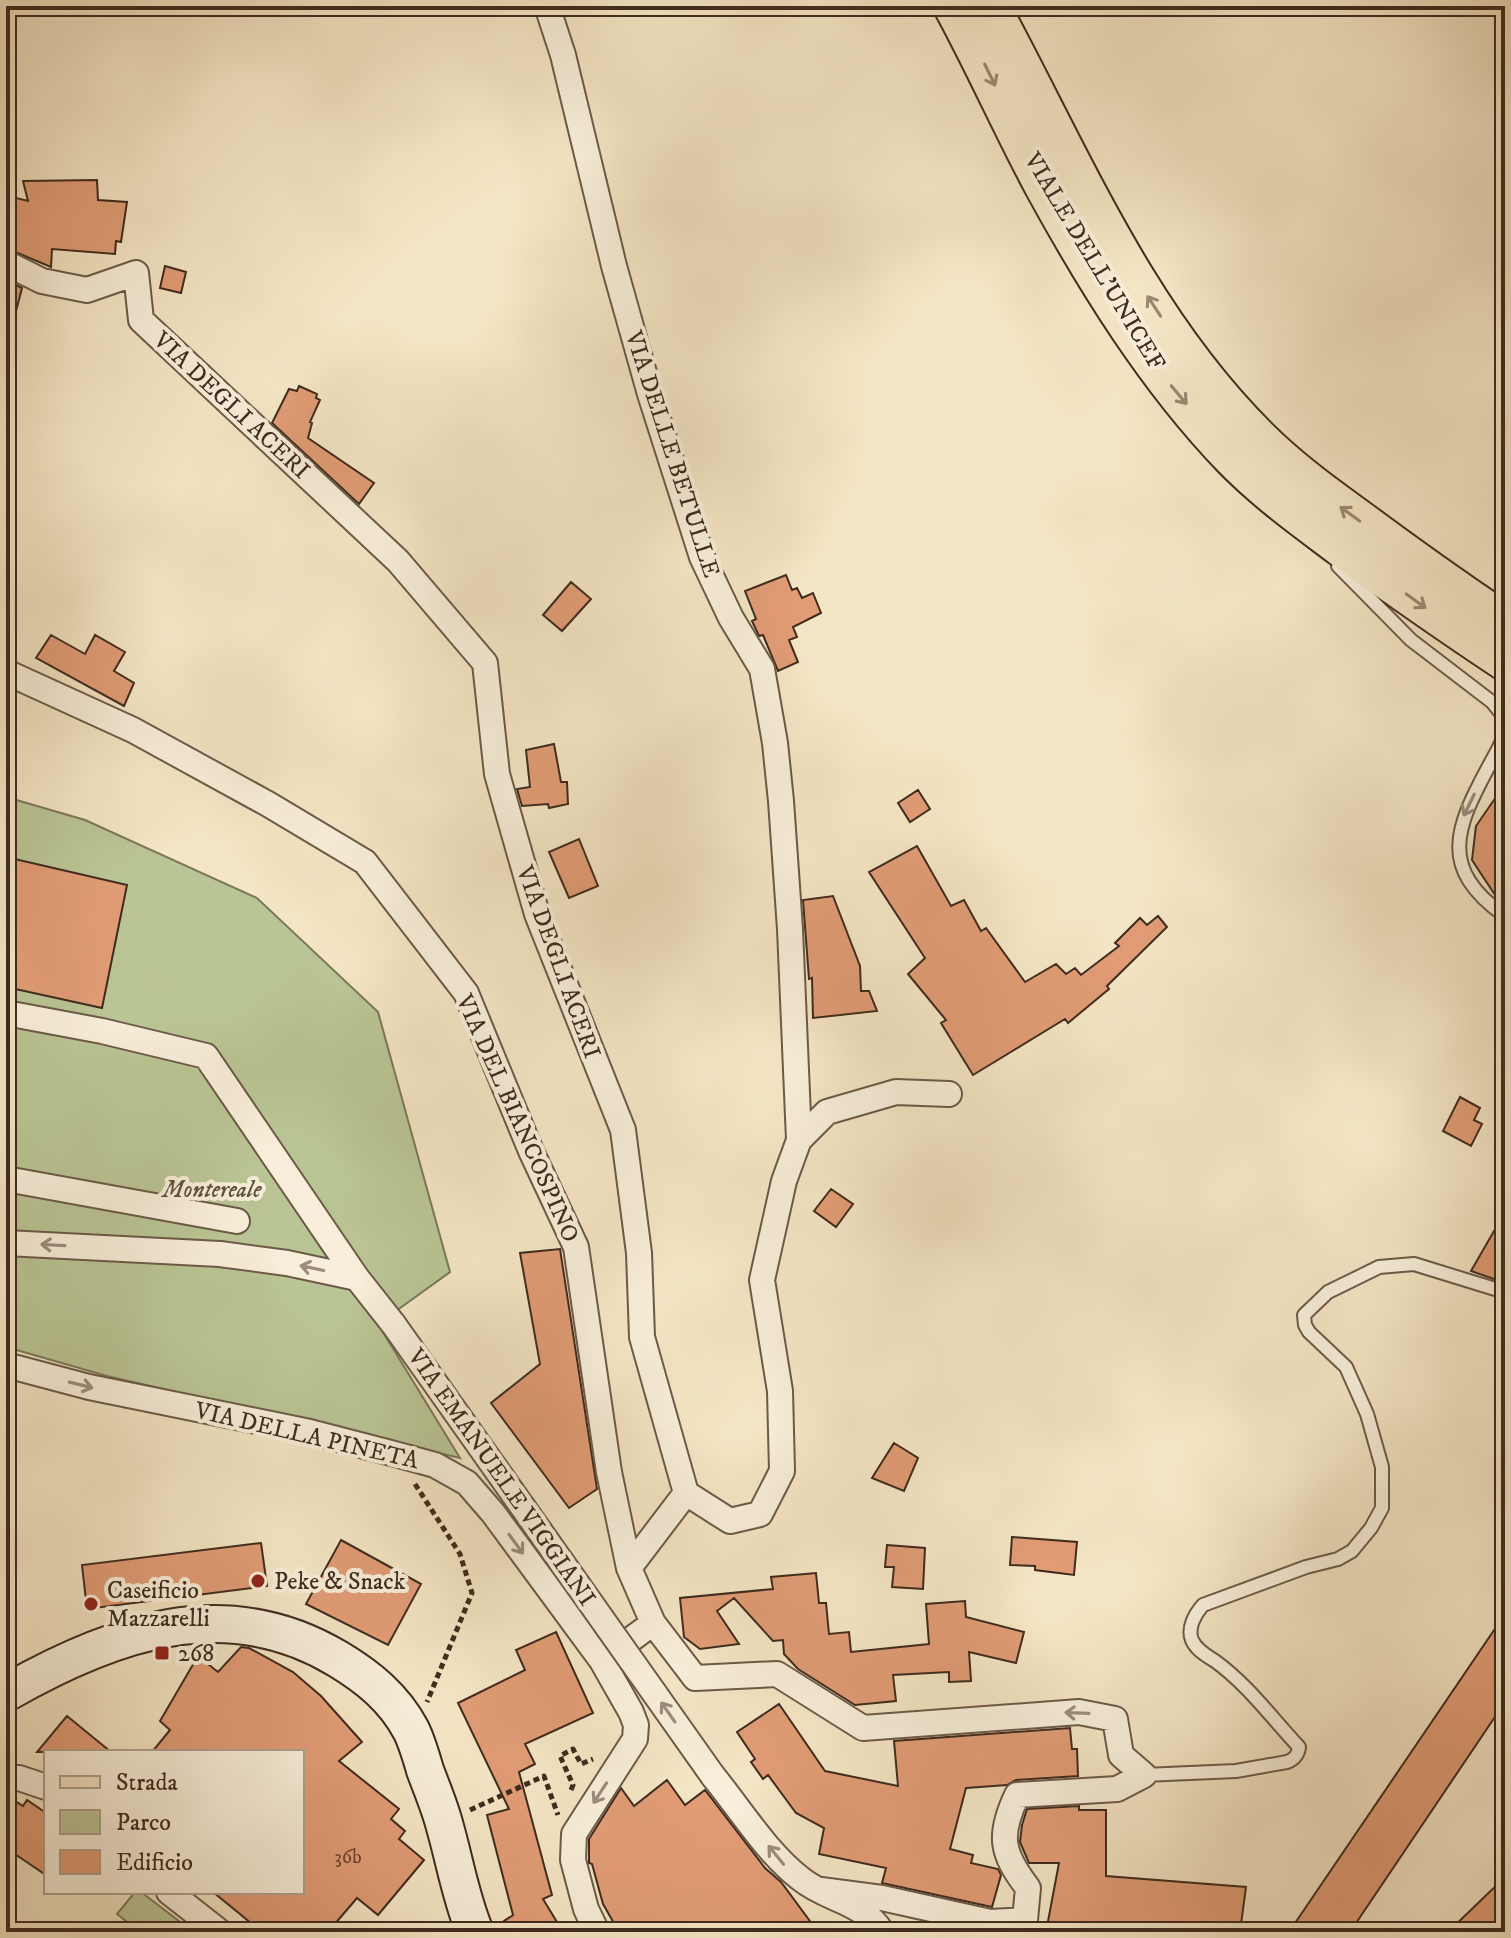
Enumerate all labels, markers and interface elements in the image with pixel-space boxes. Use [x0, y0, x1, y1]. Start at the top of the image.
one-way arrow [983, 63, 998, 87]
street label: VIALE DELL'UNICEF [1017, 146, 1171, 376]
one-way arrow [1145, 295, 1161, 318]
street label: VIA DEGLI ACERI [146, 325, 316, 486]
street label: VIA DELLE BETULLE [618, 326, 726, 581]
one-way arrow [1170, 384, 1188, 404]
one-way arrow [1339, 506, 1361, 522]
one-way arrow [1405, 593, 1427, 609]
one-way arrow [1461, 793, 1477, 817]
street label: VIA DEGLI ACERI [509, 861, 607, 1063]
street label: VIA DEL BIANCOSPINO [448, 989, 585, 1247]
park label: Montereale [161, 1175, 262, 1205]
one-way arrow [40, 1238, 67, 1253]
one-way arrow [299, 1260, 325, 1275]
street label: VIA EMANUELE VIGGIANI [400, 1342, 602, 1612]
one-way arrow [68, 1379, 94, 1394]
street label: VIA DELLA PINETA [191, 1395, 422, 1476]
one-way arrow [507, 1533, 524, 1555]
place label: Peke & Snack [274, 1567, 406, 1597]
marker: Peke & Snack [249, 1572, 267, 1590]
place label: Caseificio Mazzarelli [107, 1576, 210, 1634]
marker: Caseificio Mazzarelli [82, 1595, 100, 1613]
place label: 268 [178, 1639, 214, 1669]
marker: 268 [153, 1644, 171, 1662]
one-way arrow [660, 1702, 677, 1723]
one-way arrow [1064, 1706, 1091, 1721]
legend [44, 1750, 304, 1894]
text: Strada [116, 1768, 178, 1798]
one-way arrow [592, 1781, 608, 1804]
text: Parco [116, 1808, 171, 1838]
house number: 36b [334, 1845, 362, 1870]
one-way arrow [767, 1845, 785, 1866]
text: Edificio [116, 1848, 193, 1878]

